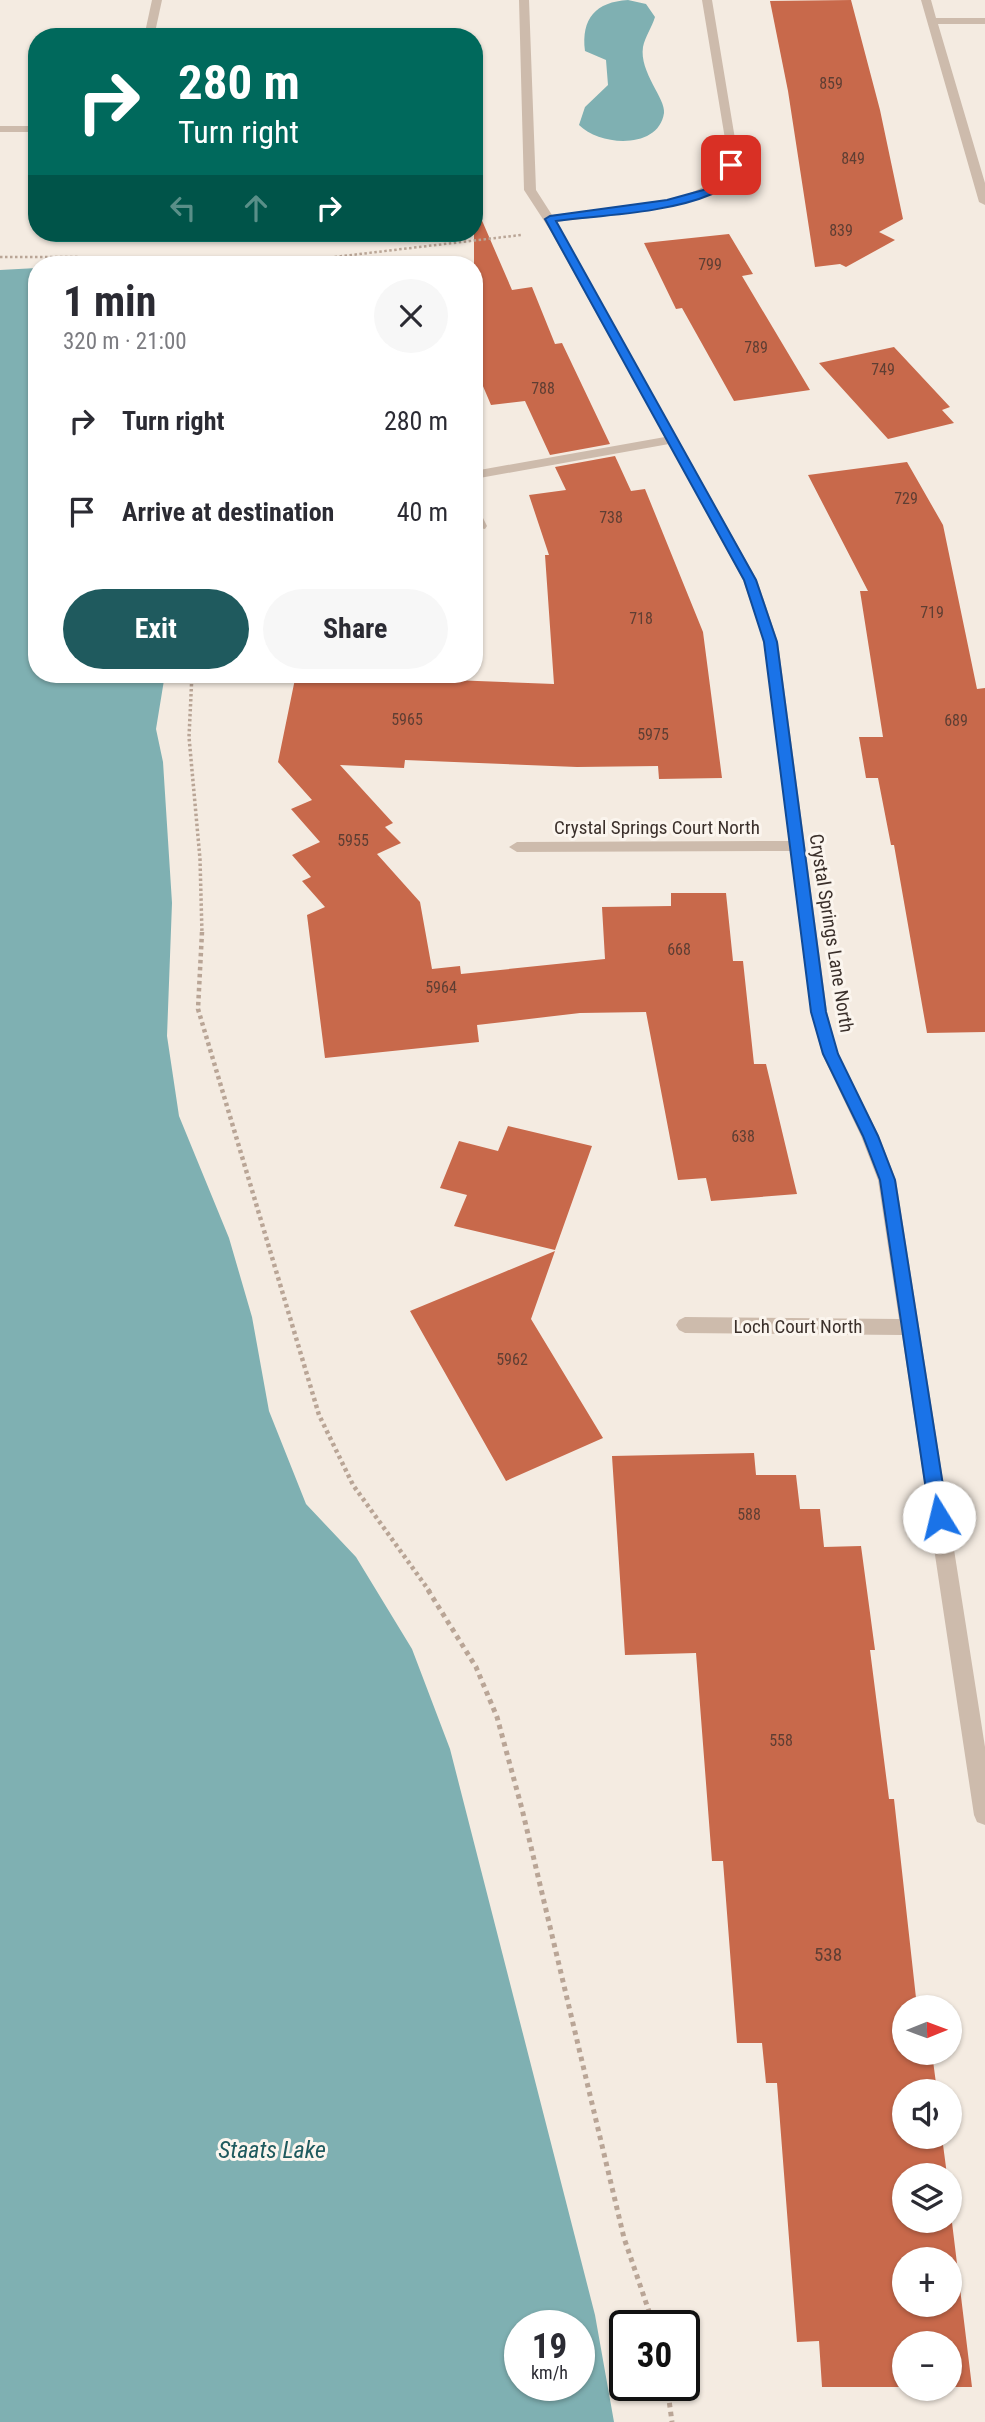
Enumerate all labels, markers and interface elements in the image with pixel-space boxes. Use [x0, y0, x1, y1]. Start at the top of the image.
text: 280 m [178, 54, 300, 111]
icon: right [63, 56, 154, 147]
house number: 859 [819, 74, 843, 93]
text: Turn right [178, 113, 299, 151]
pin [701, 135, 761, 195]
icon: arrive [712, 146, 750, 184]
house number: 849 [841, 149, 865, 168]
icon: left [164, 189, 202, 227]
icon: ahead [237, 189, 275, 227]
icon: right [310, 189, 348, 227]
house number: 839 [829, 221, 853, 240]
house number: 799 [698, 255, 722, 274]
text: 1 min [63, 277, 156, 326]
button: close [374, 279, 448, 353]
text: 320 m · 21:00 [63, 328, 187, 355]
house number: 789 [744, 338, 768, 357]
house number: 749 [871, 360, 895, 379]
house number: 788 [531, 379, 555, 398]
icon: right [63, 402, 101, 440]
text: Turn right [122, 406, 224, 436]
text: 280 m [384, 406, 448, 436]
house number: 729 [894, 489, 918, 508]
icon: arrive [63, 493, 101, 531]
text: Arrive at destination [122, 497, 334, 527]
text: 40 m [397, 497, 448, 527]
house number: 738 [599, 508, 623, 527]
button: Exit [63, 589, 249, 669]
button: Share [263, 589, 448, 669]
house number: 719 [920, 603, 944, 622]
house number: 718 [629, 609, 653, 628]
house number: 5965 [391, 710, 423, 729]
house number: 689 [944, 711, 968, 730]
house number: 5975 [637, 725, 669, 744]
street label: Crystal Springs Court North [554, 816, 760, 839]
house number: 5955 [337, 831, 369, 850]
street label: Crystal Springs Lane North [804, 832, 859, 1034]
house number: 668 [667, 940, 691, 959]
house number: 5964 [425, 978, 457, 997]
house number: 638 [731, 1127, 755, 1146]
street label: Loch Court North [734, 1315, 862, 1338]
house number: 5962 [496, 1350, 528, 1369]
position arrow [902, 1480, 976, 1554]
house number: 588 [737, 1505, 761, 1524]
house number: 558 [769, 1731, 793, 1750]
house number: 538 [814, 1943, 842, 1966]
north arrow [892, 1995, 962, 2065]
map controls [892, 1995, 962, 2401]
button: sound [892, 2079, 962, 2149]
water label: Staats Lake [218, 2136, 326, 2164]
button: layers [892, 2163, 962, 2233]
button: + [892, 2247, 962, 2317]
speed limit sign: 30 [609, 2310, 700, 2401]
text: 19 [532, 2326, 567, 2367]
button: − [892, 2331, 962, 2401]
text: km/h [531, 2362, 568, 2383]

